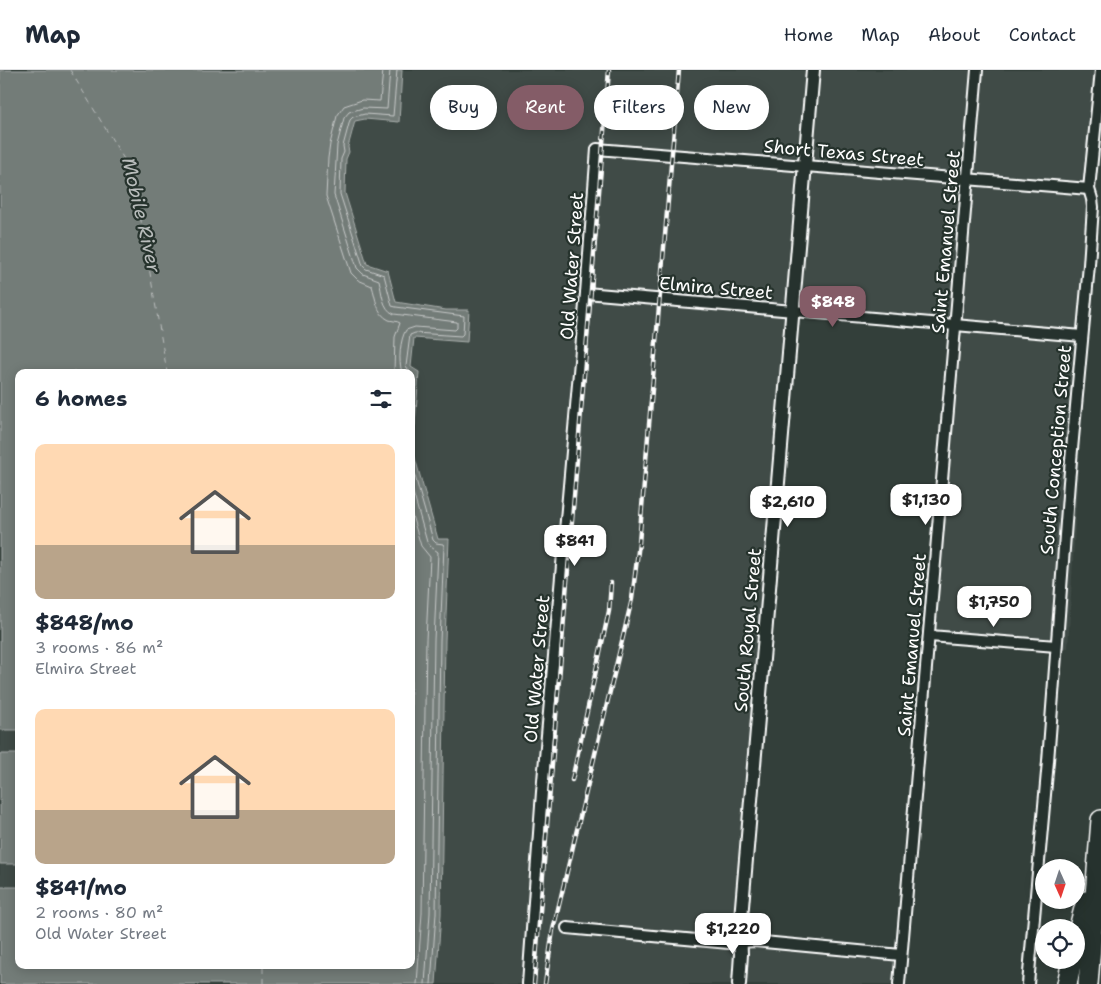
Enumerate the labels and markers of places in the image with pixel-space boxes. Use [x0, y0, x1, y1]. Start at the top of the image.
pin: $848 [803, 286, 863, 328]
pin: $1,130 [885, 484, 967, 526]
pin: $2,610 [747, 486, 829, 528]
pin: $841 [545, 524, 605, 567]
pin: $1,750 [953, 586, 1035, 628]
pin: $1,220 [692, 912, 774, 955]

